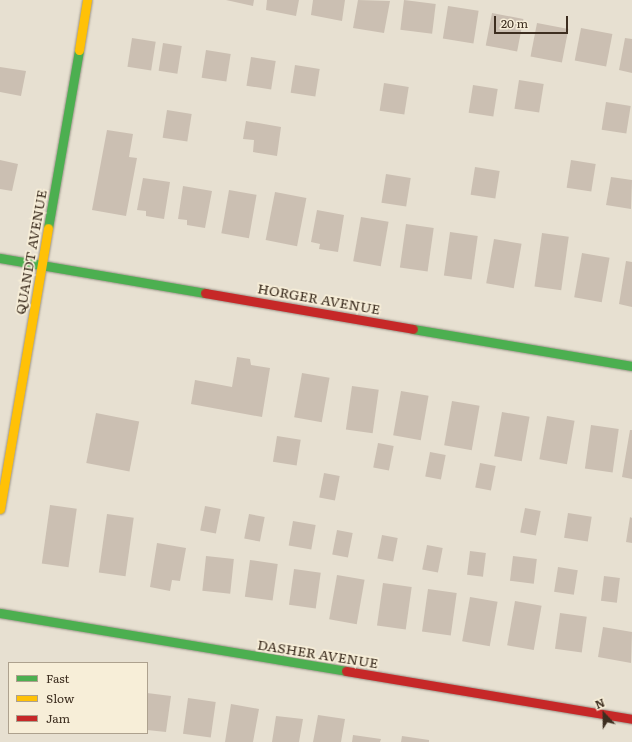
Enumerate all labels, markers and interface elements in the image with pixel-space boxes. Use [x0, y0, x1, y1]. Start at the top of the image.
scale bar [496, 8, 570, 34]
text: 20 m [501, 14, 528, 32]
street label: QUANDT AVENUE [11, 188, 49, 316]
street label: HORGER AVENUE [256, 279, 382, 317]
street label: DASHER AVENUE [256, 635, 380, 671]
legend [8, 662, 148, 734]
text: Fast [46, 669, 69, 687]
text: Slow [46, 689, 74, 707]
north arrow [584, 694, 624, 734]
text: N [592, 694, 607, 712]
text: Jam [46, 709, 70, 727]

